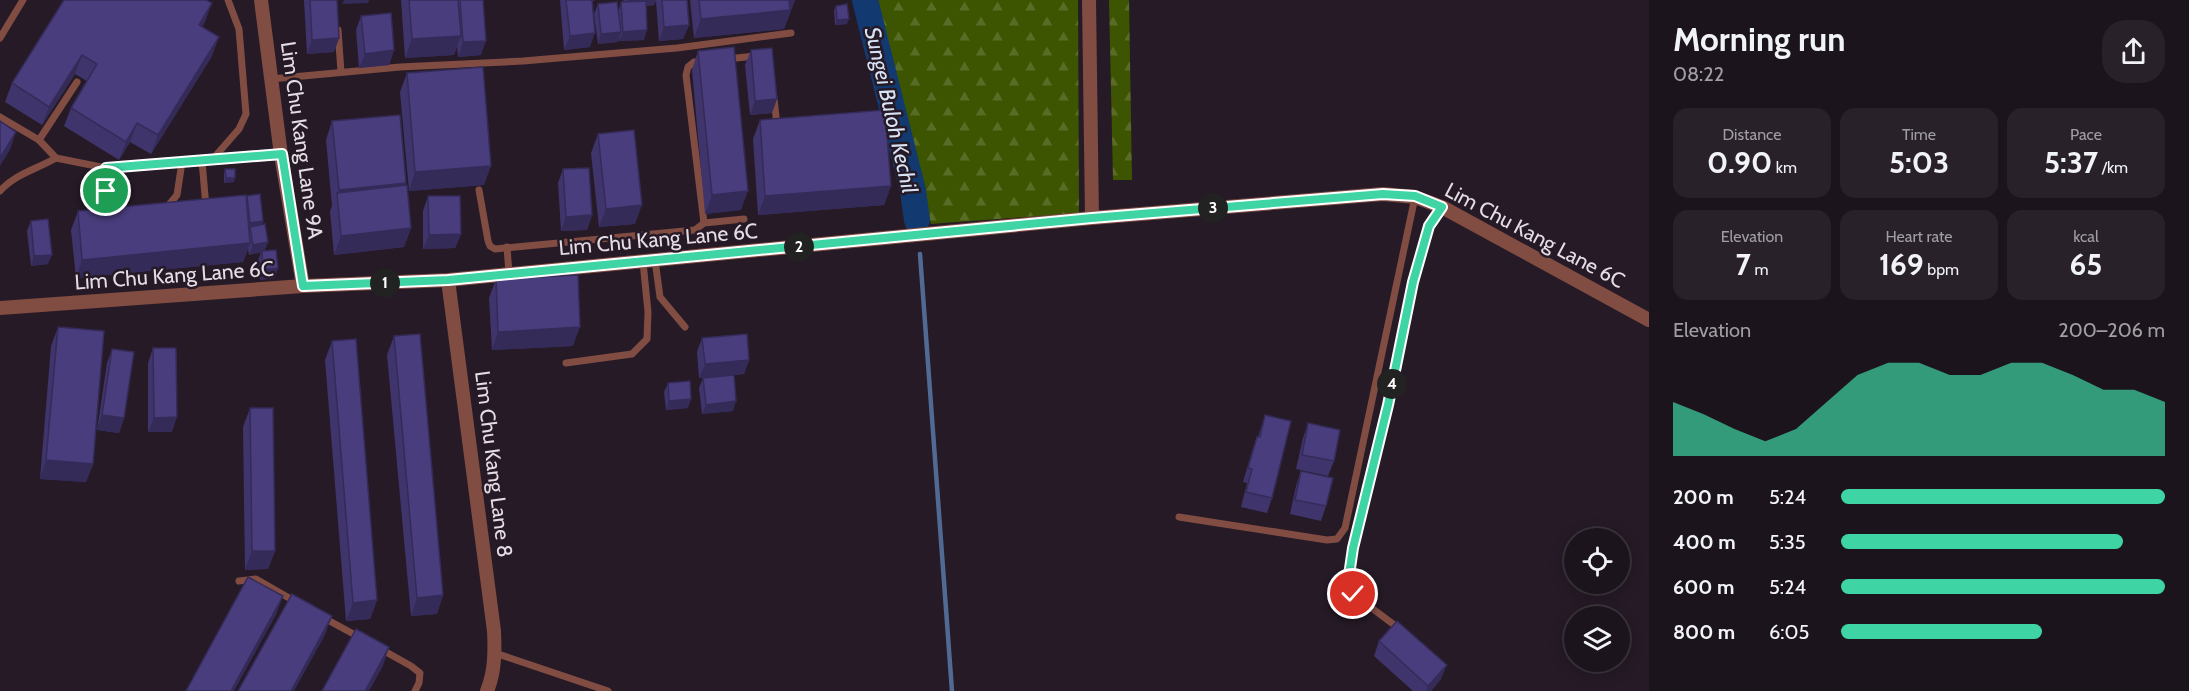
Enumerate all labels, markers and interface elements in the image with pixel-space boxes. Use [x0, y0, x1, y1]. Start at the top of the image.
text: Morning run [1673, 19, 1845, 59]
button: share [2102, 20, 2165, 83]
water label: Sungei Buloh Kechil [859, 24, 923, 197]
street label: Lim Chu Kang Lane 9A [276, 40, 328, 240]
text: 08:22 [1673, 62, 1724, 86]
text: Distance [1723, 125, 1781, 144]
text: Time [1902, 125, 1936, 144]
text: Pace [2070, 125, 2102, 144]
text: 0.90 [1707, 144, 1772, 181]
text: 5:03 [1889, 144, 1949, 181]
text: 5:37 [2044, 144, 2098, 181]
text: km [1772, 158, 1797, 177]
text: /km [2098, 158, 2128, 177]
pin [80, 165, 131, 216]
icon: arrive [89, 174, 122, 207]
street label: Lim Chu Kang Lane 6C [1441, 177, 1629, 293]
pin: 3 [1198, 193, 1228, 223]
text: 3 [1209, 198, 1217, 217]
street label: Lim Chu Kang Lane 6C [557, 218, 759, 260]
text: Elevation [1721, 227, 1783, 246]
text: Heart rate [1886, 227, 1952, 246]
text: kcal [2073, 227, 2099, 246]
pin: 2 [784, 232, 814, 262]
text: 2 [795, 237, 803, 256]
text: 7 [1736, 246, 1751, 283]
text: 169 [1879, 246, 1924, 283]
text: 65 [2070, 246, 2102, 283]
street label: Lim Chu Kang Lane 6C [74, 256, 275, 294]
text: m [1751, 260, 1768, 279]
text: bpm [1924, 260, 1959, 279]
pin: 1 [370, 268, 400, 298]
text: 1 [382, 273, 388, 292]
text: Elevation [1673, 318, 1751, 342]
text: 200–206 m [2058, 318, 2165, 342]
street label: Lim Chu Kang Lane 8 [470, 369, 518, 559]
pin: 4 [1377, 369, 1407, 399]
text: 4 [1387, 374, 1397, 393]
text: 200 m [1673, 485, 1734, 509]
text: 5:24 [1769, 485, 1806, 509]
map controls [1564, 528, 1630, 672]
button: locate [1564, 528, 1630, 594]
text: 400 m [1673, 530, 1736, 554]
text: 5:35 [1769, 530, 1806, 554]
pin [1327, 568, 1378, 619]
text: 600 m [1673, 575, 1734, 599]
text: 5:24 [1769, 575, 1806, 599]
icon: check [1336, 577, 1369, 610]
button: layers [1564, 606, 1630, 672]
text: 800 m [1673, 620, 1735, 644]
text: 6:05 [1769, 620, 1809, 644]

